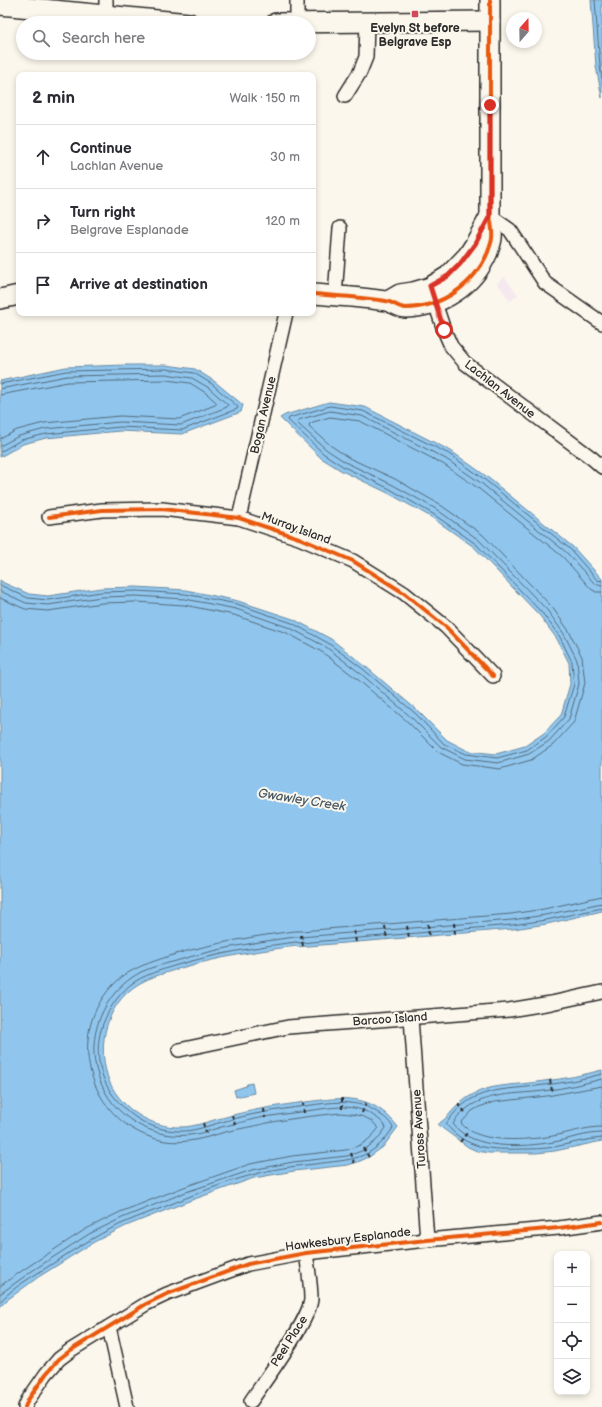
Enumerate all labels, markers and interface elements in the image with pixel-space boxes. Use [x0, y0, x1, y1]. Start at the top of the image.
marker: Evelyn St before Belgrave Esp [410, 9, 420, 19]
north arrow [506, 12, 542, 48]
search box [16, 16, 316, 60]
place label: Evelyn St before Belgrave Esp [370, 21, 460, 50]
icon: search [30, 27, 52, 49]
text: Search here [62, 29, 145, 48]
text: 2 min [32, 88, 75, 108]
text: Walk · 150 m [229, 90, 300, 106]
route end [481, 96, 499, 114]
text: Continue [70, 139, 132, 158]
icon: ahead [32, 146, 54, 168]
text: 30 m [270, 149, 300, 165]
text: Lachlan Avenue [70, 158, 163, 174]
text: Turn right [70, 203, 135, 222]
icon: right [32, 210, 54, 232]
text: 120 m [265, 213, 300, 229]
text: Belgrave Esplanade [70, 222, 189, 238]
icon: arrive [32, 274, 54, 296]
text: Arrive at destination [70, 275, 208, 294]
route start [435, 321, 453, 339]
street label: Lachlan Avenue [461, 357, 538, 422]
street label: Bogan Avenue [247, 375, 280, 455]
street label: Murray Island [259, 509, 333, 548]
water label: Gwawley Creek [257, 785, 347, 815]
street label: Barcoo Island [352, 1009, 428, 1030]
street label: Tuross Avenue [409, 1089, 430, 1169]
street label: Hawkesbury Esplanade [285, 1224, 412, 1255]
map controls [554, 1251, 590, 1395]
button: + [554, 1251, 590, 1287]
button: − [554, 1287, 590, 1323]
street label: Peel Place [268, 1313, 311, 1370]
button: locate [554, 1323, 590, 1359]
button: layers [554, 1359, 590, 1395]

